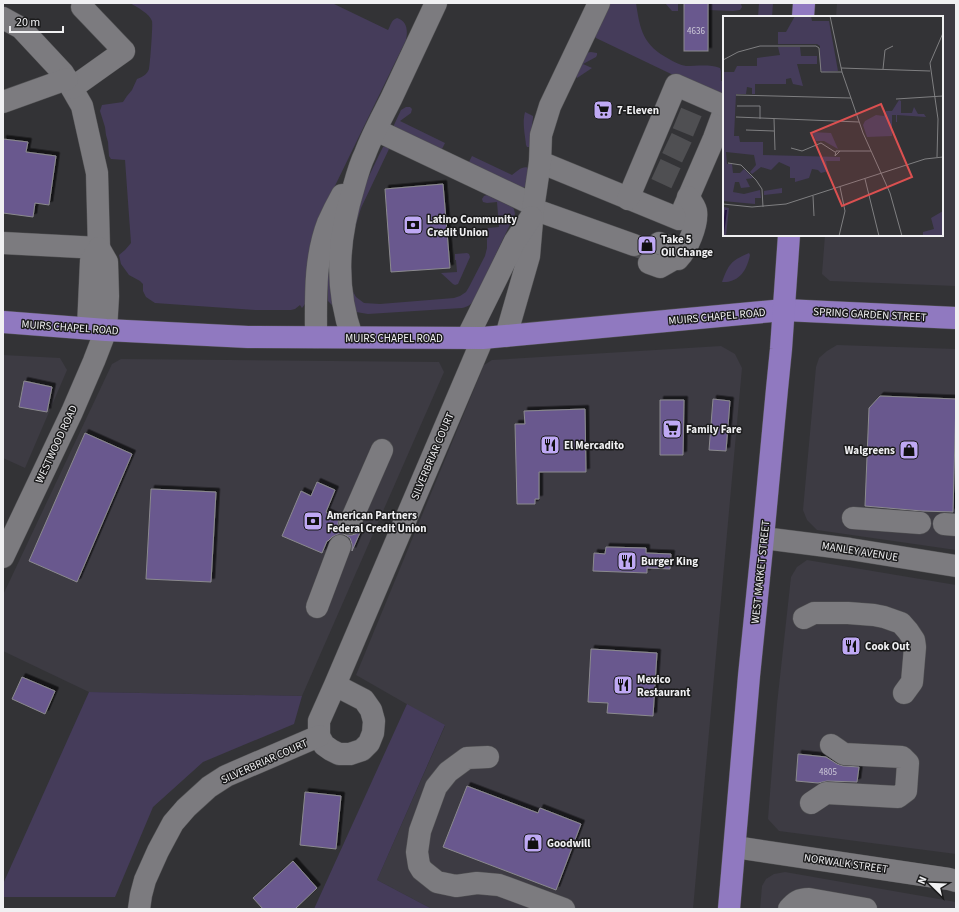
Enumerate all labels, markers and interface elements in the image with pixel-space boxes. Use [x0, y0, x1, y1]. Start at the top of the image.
scale bar [10, 8, 63, 34]
text: 20 m [16, 14, 40, 31]
inset map [723, 16, 943, 236]
house number: 4636 [687, 25, 705, 38]
supermarket icon: 7-Eleven [592, 99, 614, 121]
place label: 7-Eleven [617, 103, 659, 118]
place label: Latino Community Credit Union [427, 212, 517, 240]
bank icon: Latino Community Credit Union [402, 214, 424, 236]
place label: Take 5 Oil Change [661, 232, 713, 260]
shop icon: Take 5 Oil Change [636, 234, 658, 256]
street label: SPRING GARDEN STREET [813, 304, 927, 325]
street label: MUIRS CHAPEL ROAD [668, 305, 766, 328]
street label: MUIRS CHAPEL ROAD [21, 317, 119, 338]
street label: MUIRS CHAPEL ROAD [345, 331, 443, 346]
street label: WESTWOOD ROAD [32, 403, 81, 486]
street label: SILVERBRIAR COURT [407, 410, 458, 502]
supermarket icon: Family Fare [661, 418, 683, 440]
place label: Family Fare [686, 422, 742, 437]
restaurant icon: El Mercadito [539, 434, 561, 456]
place label: El Mercadito [564, 438, 624, 453]
shop icon: Walgreens [898, 439, 920, 461]
place label: Walgreens [845, 443, 895, 458]
place label: American Partners Federal Credit Union [326, 508, 427, 536]
bank icon: American Partners Federal Credit Union [302, 510, 324, 532]
street label: WEST MARKET STREET [748, 519, 773, 625]
street label: MANLEY AVENUE [821, 538, 899, 565]
restaurant icon: Burger King [616, 550, 638, 572]
place label: Burger King [641, 554, 698, 569]
restaurant icon: Cook Out [840, 635, 862, 657]
place label: Cook Out [865, 639, 911, 654]
place label: Mexico Restaurant [637, 672, 691, 700]
restaurant icon: Mexico Restaurant [612, 674, 634, 696]
street label: SILVERBRIAR COURT [218, 736, 310, 787]
house number: 4805 [819, 766, 837, 779]
shop icon: Goodwill [522, 832, 544, 854]
place label: Goodwill [547, 836, 591, 851]
street label: NORWALK STREET [803, 850, 889, 877]
north arrow [911, 864, 951, 904]
text: N [914, 874, 931, 887]

